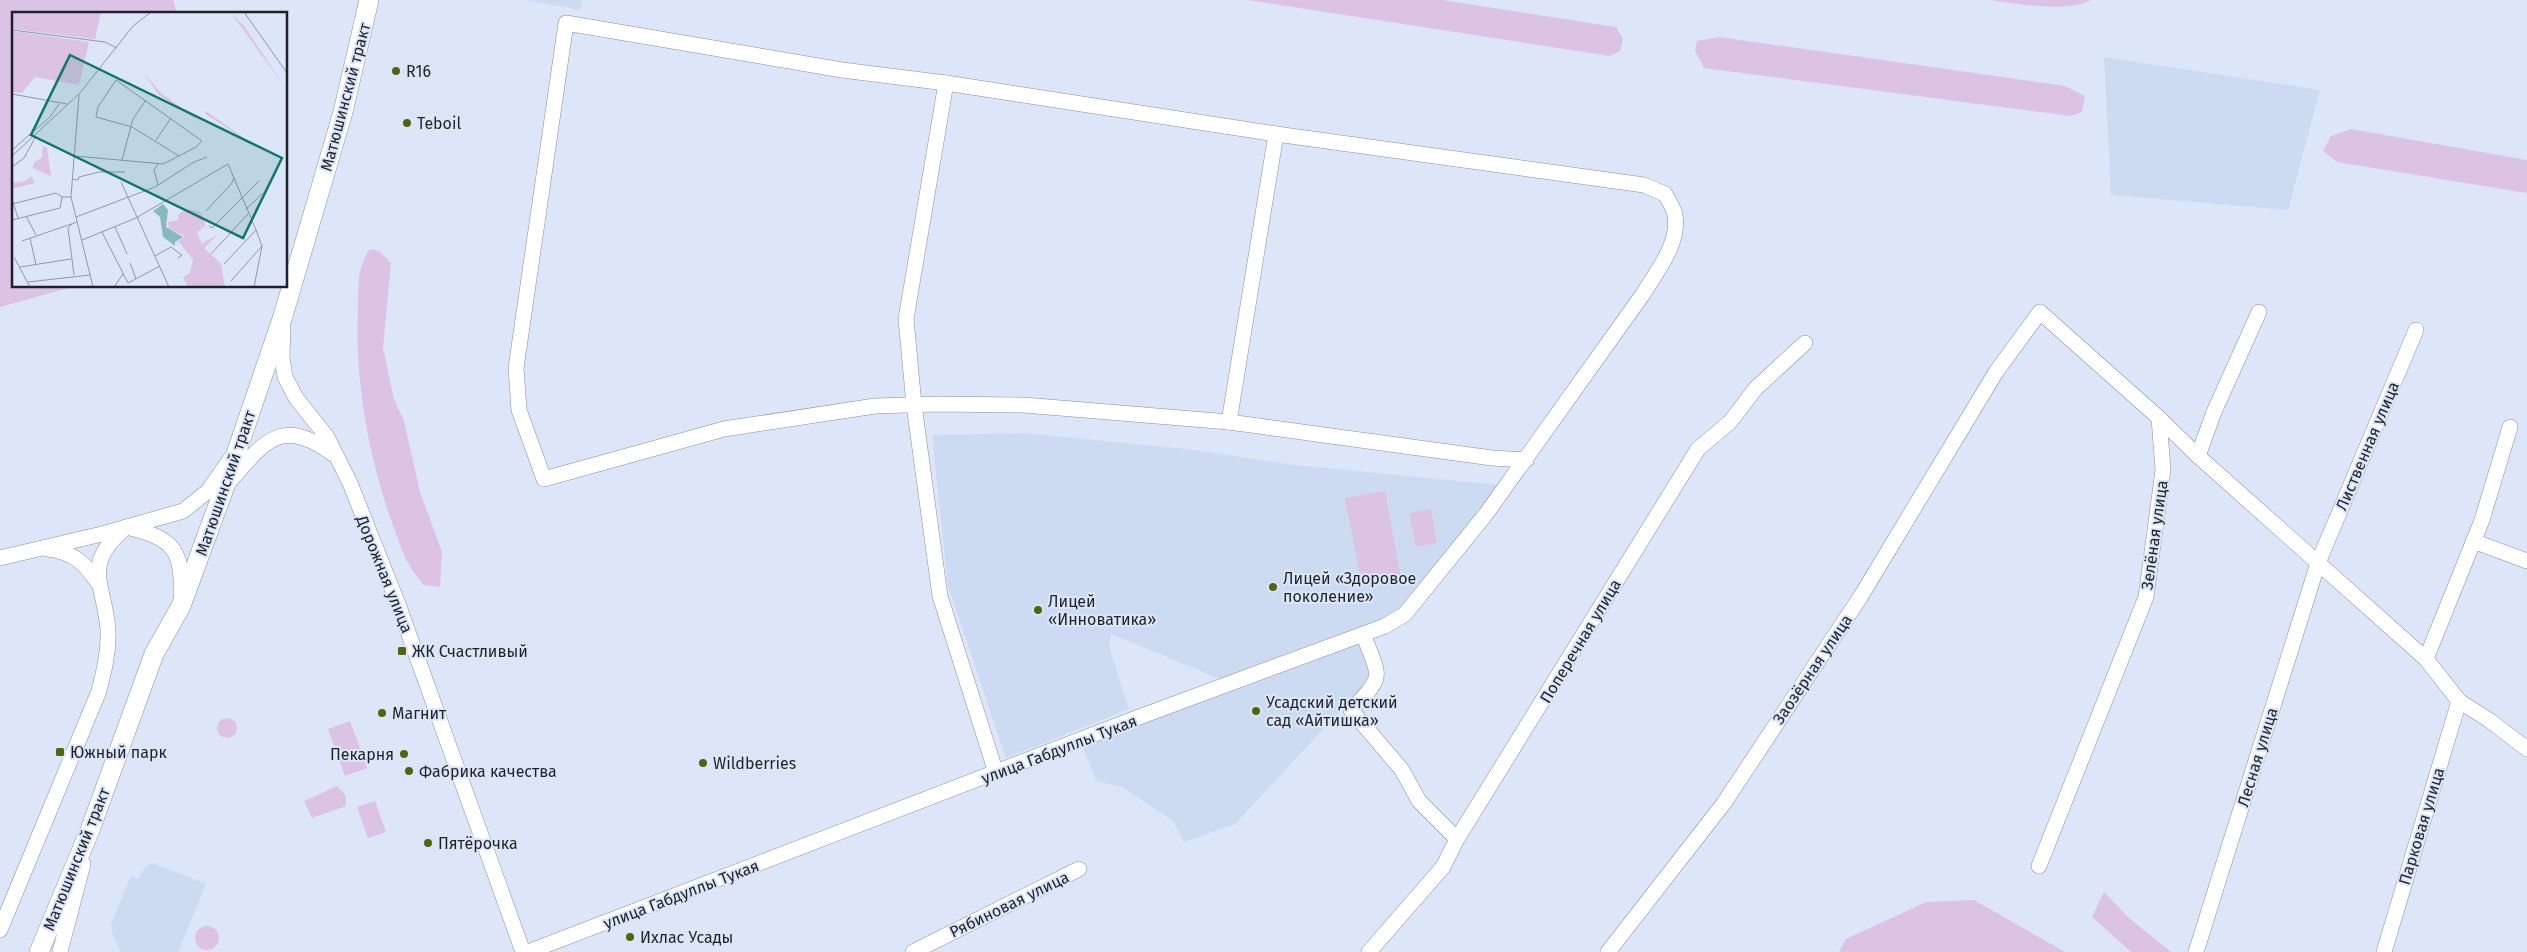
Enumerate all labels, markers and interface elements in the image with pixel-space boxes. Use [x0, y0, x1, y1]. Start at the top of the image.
inset map [12, 12, 288, 288]
street label: Матюшинский тракт [317, 20, 375, 173]
place label: R16 [406, 62, 431, 81]
marker: R16 [390, 65, 402, 77]
place label: Teboil [417, 114, 461, 133]
marker: Teboil [401, 117, 413, 129]
street label: Лиственная улица [2332, 379, 2403, 513]
street label: Матюшинский тракт [192, 407, 260, 558]
street label: Зелёная улица [2137, 479, 2172, 591]
street label: Дорожная улица [352, 512, 417, 636]
place label: Лицей «Здоровое поколение» [1283, 569, 1416, 606]
street label: Поперечная улица [1536, 576, 1625, 707]
marker: Лицей «Здоровое поколение» [1267, 581, 1279, 593]
place label: Лицей «Инноватика» [1048, 592, 1156, 629]
marker: Лицей «Инноватика» [1032, 604, 1044, 616]
street label: Заозёрная улица [1769, 611, 1856, 728]
place label: ЖК Счастливый [412, 642, 528, 661]
marker: ЖК Счастливый [396, 645, 408, 657]
place label: Усадский детский сад «Айтишка» [1266, 693, 1398, 730]
place label: Магнит [392, 704, 447, 723]
marker: Усадский детский сад «Айтишка» [1250, 705, 1262, 717]
street label: Лесная улица [2233, 705, 2282, 809]
marker: Магнит [376, 707, 388, 719]
street label: улица Габдуллы Тукая [979, 711, 1140, 788]
place label: Южный парк [70, 743, 167, 762]
place label: Пекарня [330, 745, 394, 764]
marker: Южный парк [54, 746, 66, 758]
marker: Пекарня [398, 748, 410, 760]
place label: Wildberries [713, 754, 796, 773]
marker: Wildberries [697, 757, 709, 769]
place label: Фабрика качества [419, 762, 557, 781]
marker: Фабрика качества [403, 765, 415, 777]
street label: Парковая улица [2395, 765, 2448, 887]
street label: Матюшинский тракт [39, 784, 114, 933]
place label: Пятёрочка [438, 834, 518, 853]
marker: Пятёрочка [422, 837, 434, 849]
street label: улица Габдуллы Тукая [601, 856, 762, 933]
street label: Рябиновая улица [946, 867, 1072, 942]
place label: Ихлас Усады [640, 928, 733, 947]
marker: Ихлас Усады [624, 931, 636, 943]

